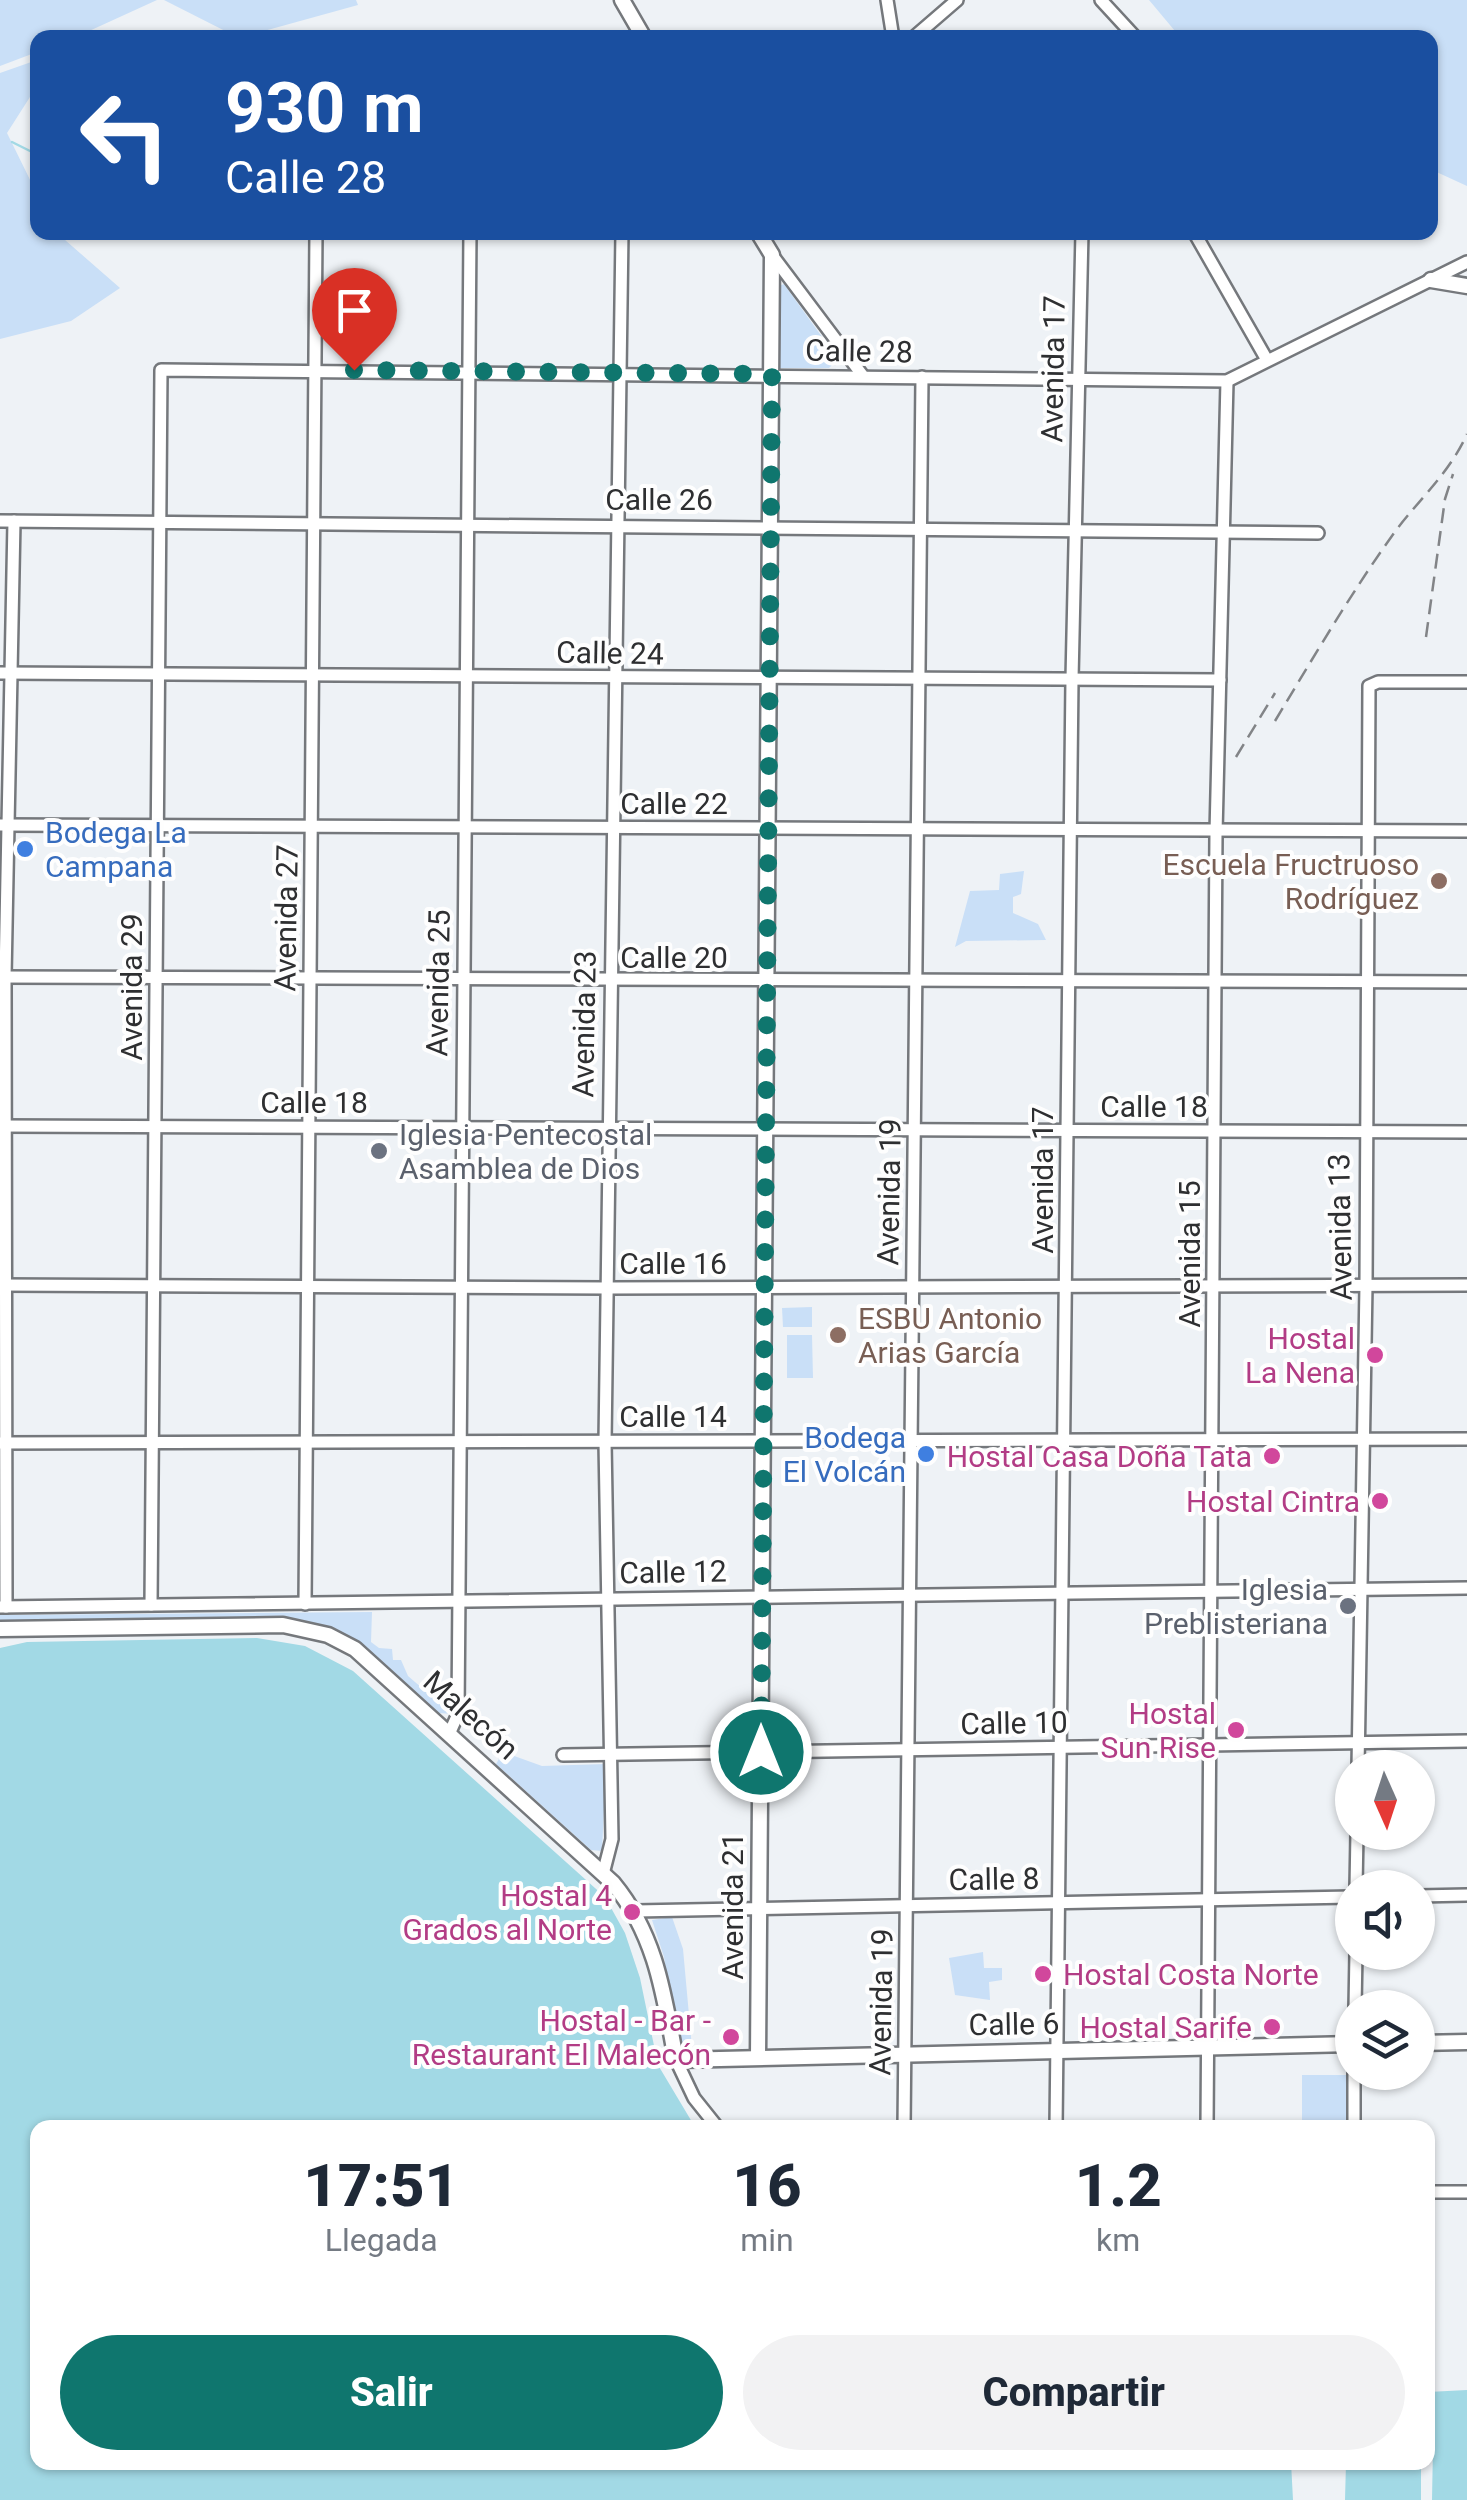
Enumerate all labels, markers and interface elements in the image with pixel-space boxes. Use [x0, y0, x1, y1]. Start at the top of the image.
text: 930 m [225, 67, 424, 149]
icon: left [60, 70, 190, 200]
text: Calle 28 [225, 151, 386, 204]
pin [312, 268, 397, 371]
icon: arrive [327, 283, 382, 338]
street label: Avenida 17 [1034, 295, 1072, 443]
street label: Calle 28 [805, 333, 913, 369]
street label: Calle 26 [605, 482, 713, 517]
street label: Calle 24 [556, 635, 664, 671]
street label: Calle 22 [620, 786, 728, 821]
place label: Bodega La Campana [45, 815, 187, 884]
marker: Bodega La Campana [14, 838, 36, 860]
street label: Avenida 27 [267, 844, 305, 992]
place label: Escuela Fructruoso Rodríguez [1162, 847, 1419, 916]
marker: Escuela Fructruoso Rodríguez [1428, 870, 1450, 892]
street label: Avenida 25 [419, 909, 457, 1057]
street label: Avenida 29 [114, 913, 149, 1061]
street label: Calle 20 [620, 940, 728, 975]
street label: Avenida 23 [565, 950, 603, 1098]
street label: Calle 18 [260, 1085, 368, 1120]
street label: Calle 18 [1100, 1089, 1208, 1124]
street label: Avenida 17 [1025, 1106, 1060, 1254]
place label: Iglesia Pentecostal Asamblea de Dios [399, 1117, 652, 1186]
street label: Avenida 19 [870, 1118, 908, 1266]
marker: Iglesia Pentecostal Asamblea de Dios [368, 1140, 390, 1162]
street label: Avenida 13 [1321, 1153, 1359, 1301]
street label: Avenida 15 [1172, 1180, 1207, 1328]
street label: Calle 16 [619, 1246, 727, 1281]
place label: ESBU Antonio Arias García [858, 1301, 1042, 1370]
place label: Hostal La Nena [1245, 1321, 1355, 1390]
marker: ESBU Antonio Arias García [827, 1324, 849, 1346]
marker: Hostal La Nena [1364, 1344, 1386, 1366]
street label: Calle 14 [619, 1399, 727, 1434]
place label: Bodega El Volcán [783, 1420, 906, 1489]
place label: Hostal Casa Doña Tata [947, 1439, 1252, 1474]
marker: Bodega El Volcán [915, 1443, 937, 1465]
marker: Hostal Casa Doña Tata [1261, 1445, 1283, 1467]
place label: Hostal Cintra [1186, 1484, 1360, 1519]
marker: Hostal Cintra [1369, 1490, 1391, 1512]
street label: Calle 12 [619, 1554, 727, 1590]
place label: Iglesia Preblisteriana [1144, 1572, 1328, 1641]
marker: Iglesia Preblisteriana [1337, 1595, 1359, 1617]
street label: Malecón [417, 1663, 525, 1767]
place label: Hostal Sun Rise [1100, 1696, 1216, 1765]
position arrow [709, 1700, 813, 1804]
street label: Calle 10 [960, 1705, 1068, 1741]
marker: Hostal Sun Rise [1225, 1719, 1247, 1741]
north arrow [1335, 1750, 1435, 1850]
map controls [1335, 1750, 1435, 2090]
street label: Avenida 21 [715, 1832, 750, 1980]
street label: Calle 8 [948, 1861, 1040, 1897]
button: sound [1335, 1870, 1435, 1970]
place label: Hostal 4 Grados al Norte [403, 1878, 612, 1947]
marker: Hostal 4 Grados al Norte [621, 1901, 643, 1923]
street label: Avenida 19 [862, 1928, 900, 2076]
place label: Hostal Costa Norte [1063, 1957, 1319, 1992]
marker: Hostal Costa Norte [1032, 1963, 1054, 1985]
button: layers [1335, 1990, 1435, 2090]
place label: Hostal - Bar - Restaurant El Malecón [412, 2003, 711, 2072]
street label: Calle 6 [968, 2006, 1060, 2042]
place label: Hostal Sarife [1080, 2010, 1252, 2045]
marker: Hostal Sarife [1261, 2016, 1283, 2038]
marker: Hostal - Bar - Restaurant El Malecón [720, 2026, 742, 2048]
text: 17:51 [303, 2150, 459, 2221]
text: 16 [732, 2150, 802, 2221]
text: 1.2 [1075, 2150, 1162, 2221]
text: Llegada [325, 2221, 438, 2259]
text: min [740, 2221, 794, 2259]
text: km [1096, 2221, 1140, 2259]
button: Salir [60, 2335, 723, 2450]
button: Compartir [743, 2335, 1405, 2450]

